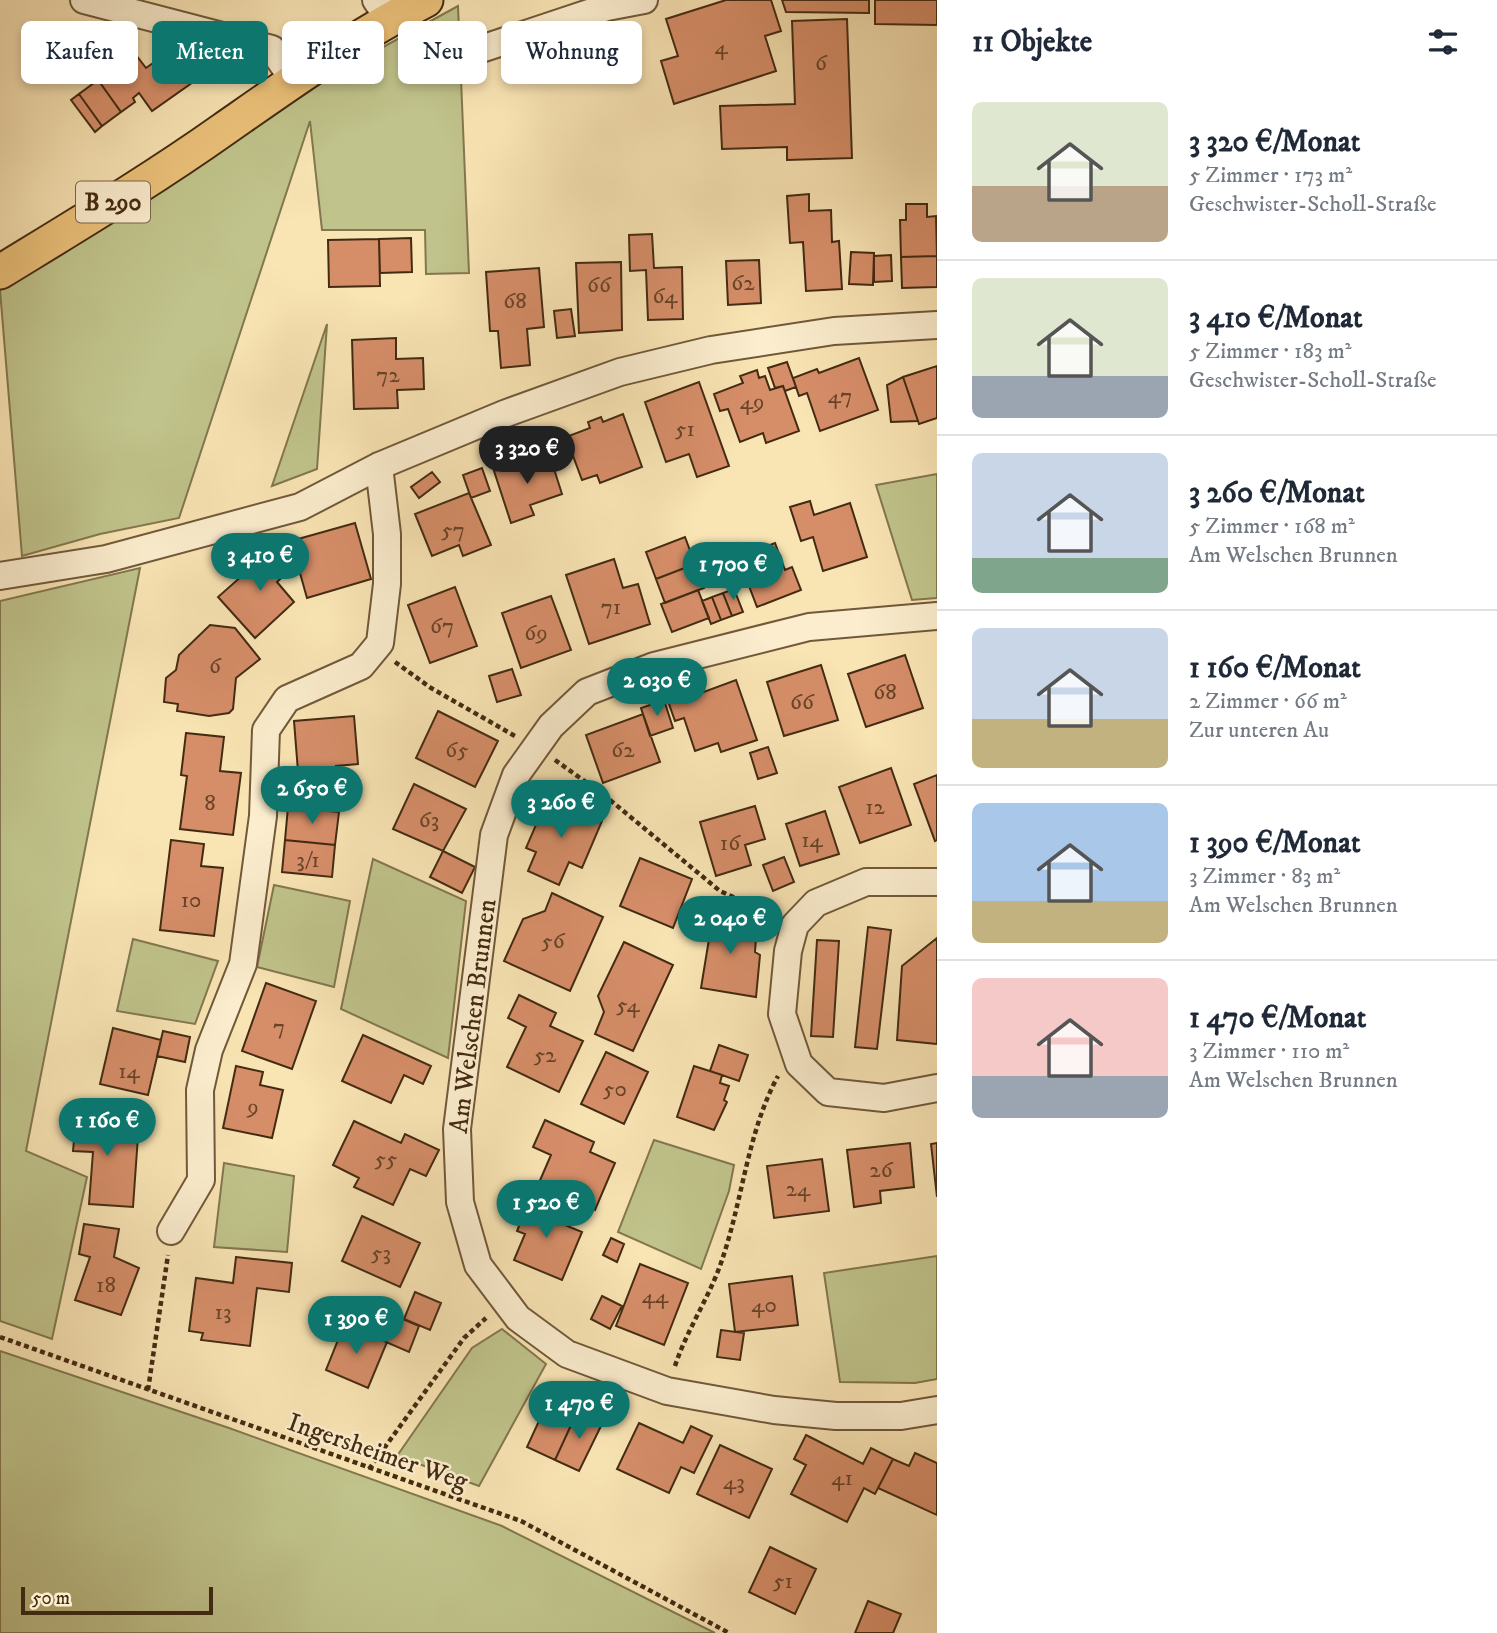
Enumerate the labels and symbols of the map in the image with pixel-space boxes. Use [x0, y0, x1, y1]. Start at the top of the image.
house number: 4 [714, 33, 728, 62]
house number: 6 [815, 49, 828, 78]
road number: B 290 [76, 182, 150, 222]
house number: 62 [731, 269, 755, 298]
house number: 66 [587, 271, 612, 300]
house number: 64 [652, 282, 678, 311]
house number: 68 [503, 287, 527, 316]
house number: 72 [376, 361, 400, 390]
house number: 47 [828, 382, 852, 411]
house number: 49 [740, 388, 764, 417]
house number: 51 [675, 415, 695, 444]
pin: 3 320 € [462, 426, 592, 486]
house number: 57 [441, 516, 465, 545]
pin: 3 410 € [195, 534, 325, 593]
pin: 1 700 € [668, 542, 798, 602]
house number: 71 [601, 593, 621, 622]
house number: 67 [430, 612, 454, 641]
house number: 69 [524, 619, 548, 648]
house number: 6 [209, 652, 222, 681]
pin: 2 030 € [592, 658, 722, 718]
house number: 68 [873, 678, 897, 707]
house number: 66 [790, 688, 815, 717]
house number: 65 [445, 736, 469, 765]
house number: 62 [611, 736, 635, 765]
pin: 2 650 € [247, 766, 377, 826]
pin: 3 260 € [496, 780, 626, 840]
house number: 8 [204, 789, 216, 818]
house number: 12 [865, 793, 886, 822]
house number: 63 [419, 806, 439, 835]
house number: 14 [801, 826, 824, 855]
house number: 16 [720, 829, 741, 858]
house number: 3/1 [296, 846, 320, 875]
house number: 10 [181, 886, 201, 915]
street label: Am Welschen Brunnen [443, 897, 504, 1135]
pin: 2 040 € [665, 897, 795, 956]
house number: 56 [541, 927, 566, 956]
house number: 54 [616, 991, 640, 1020]
house number: 7 [273, 1013, 285, 1042]
house number: 52 [534, 1041, 557, 1070]
house number: 14 [118, 1057, 141, 1086]
house number: 50 [603, 1075, 627, 1104]
house number: 9 [246, 1093, 259, 1122]
pin: 1 160 € [42, 1098, 172, 1158]
house number: 55 [375, 1145, 397, 1174]
house number: 26 [869, 1156, 894, 1185]
house number: 24 [786, 1175, 811, 1204]
pin: 1 520 € [481, 1180, 611, 1240]
house number: 53 [371, 1239, 391, 1268]
house number: 18 [96, 1271, 116, 1300]
house number: 44 [642, 1282, 669, 1311]
house number: 40 [751, 1291, 777, 1320]
pin: 1 390 € [291, 1296, 421, 1356]
house number: 13 [214, 1298, 232, 1327]
pin: 1 470 € [514, 1382, 644, 1441]
street label: Ingersheimer Weg [283, 1406, 472, 1499]
house number: 41 [831, 1464, 853, 1493]
house number: 43 [723, 1468, 745, 1497]
house number: 51 [773, 1567, 793, 1596]
scale bar [21, 1584, 214, 1616]

